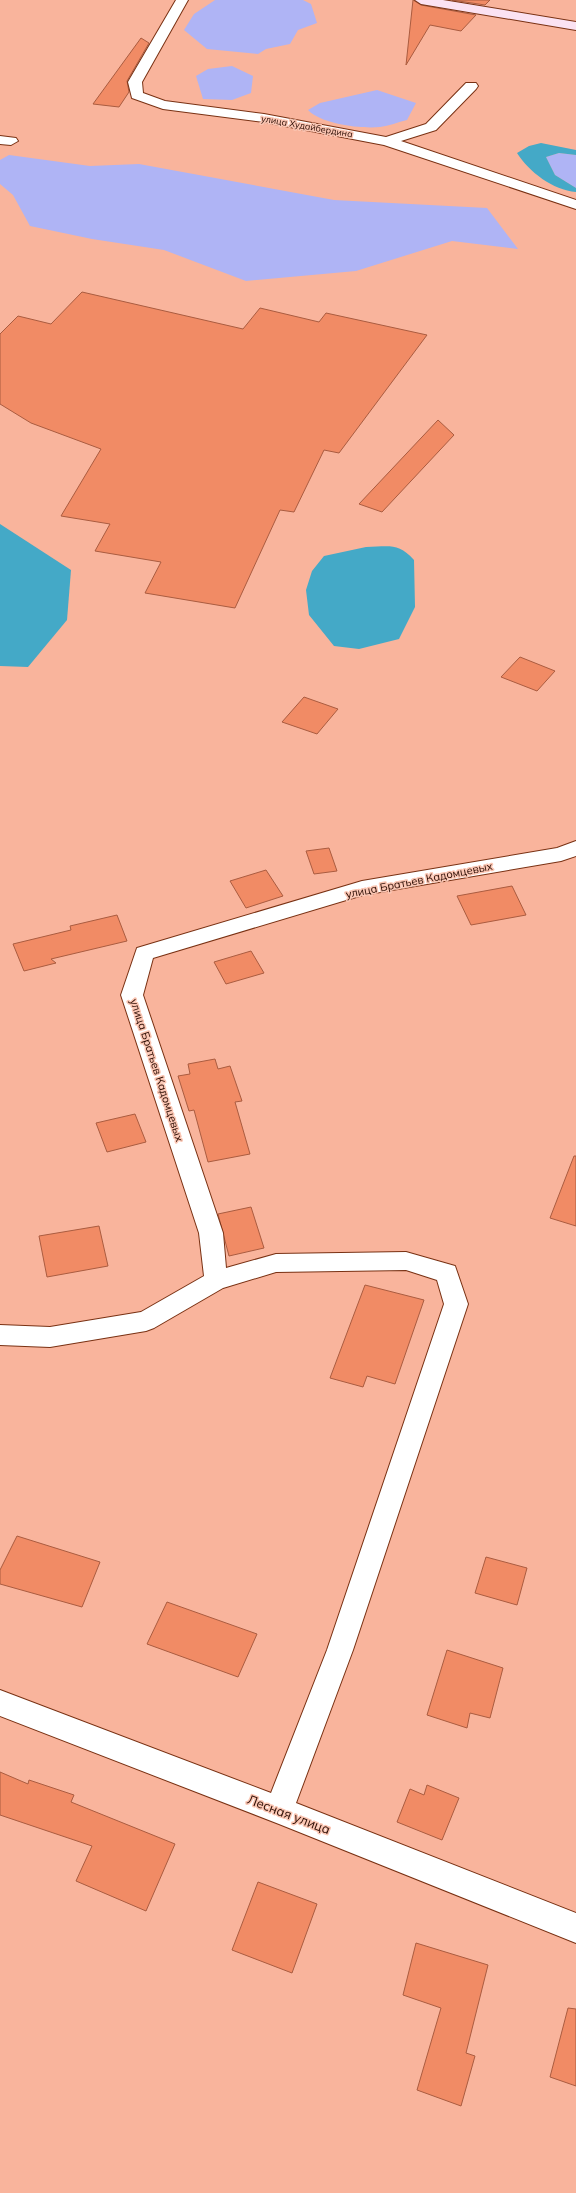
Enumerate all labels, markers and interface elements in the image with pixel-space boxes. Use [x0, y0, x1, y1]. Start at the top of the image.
street label: улица Худайбердина [260, 113, 354, 140]
street label: улица Братьев Кадомцевых [344, 859, 494, 901]
street label: улица Братьев Кадомцевых [127, 997, 187, 1143]
street label: Лесная улица [245, 1791, 333, 1837]

